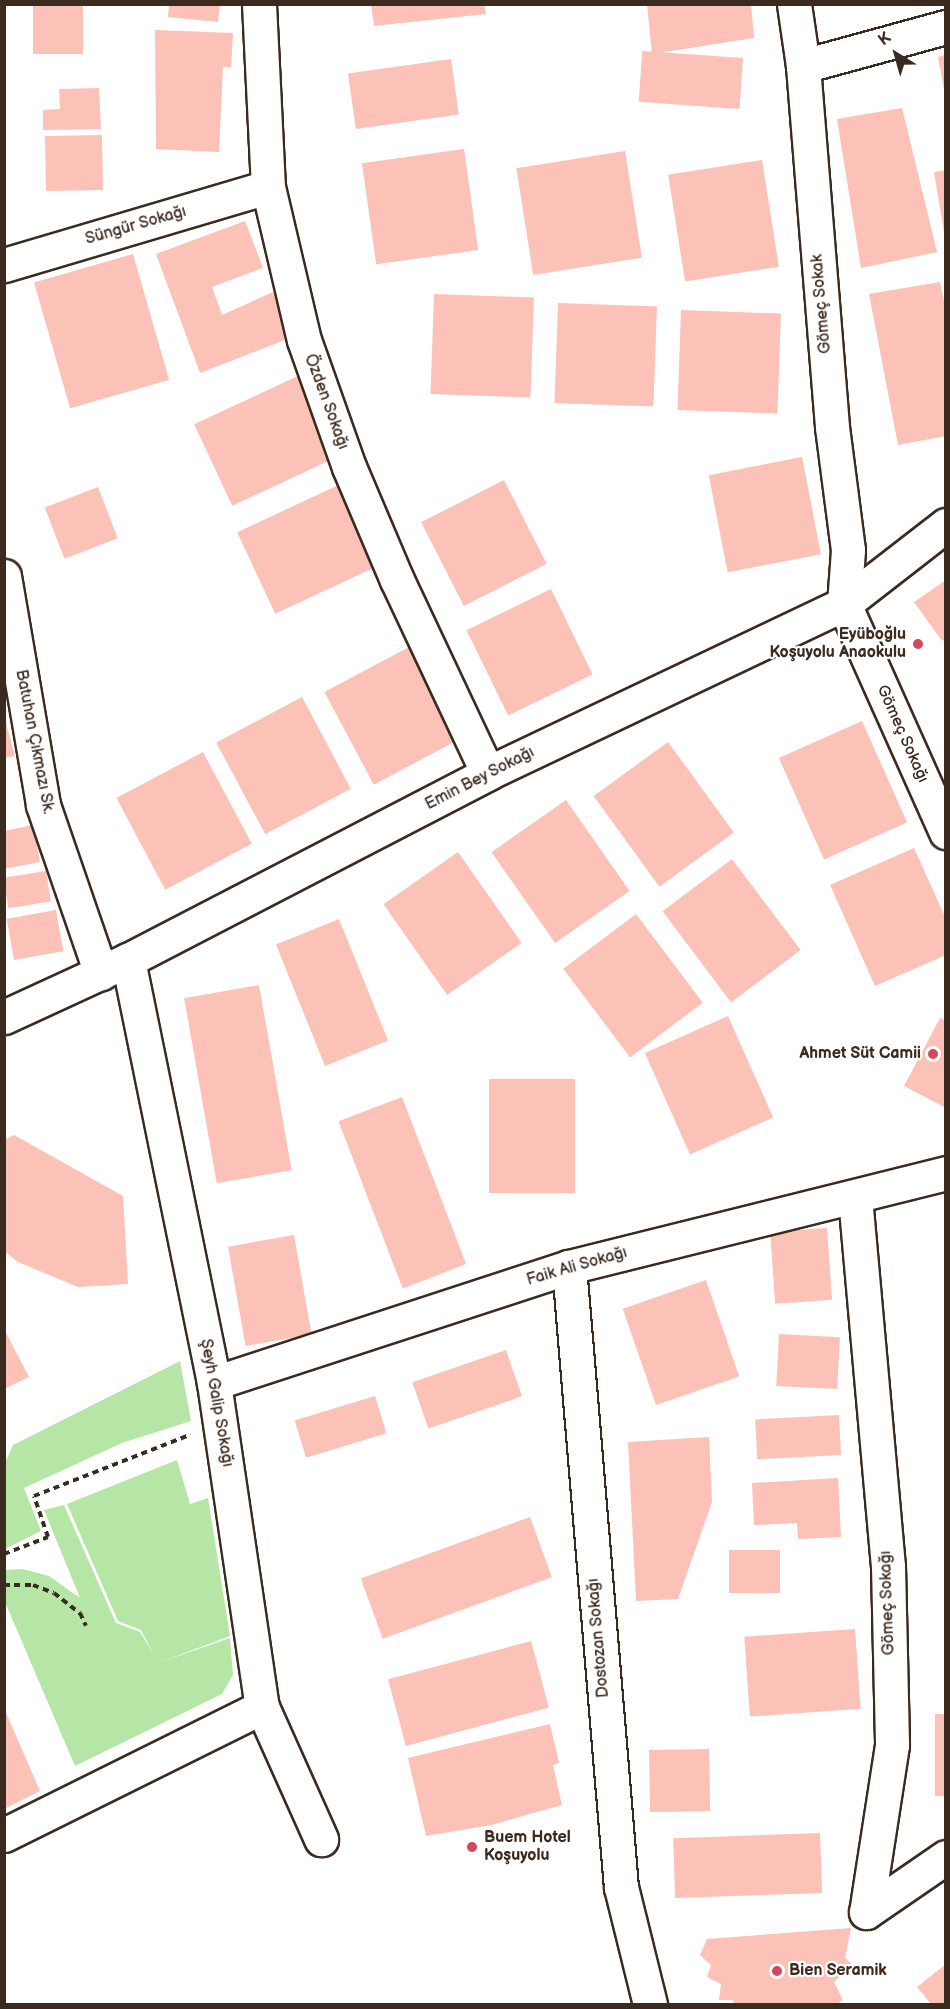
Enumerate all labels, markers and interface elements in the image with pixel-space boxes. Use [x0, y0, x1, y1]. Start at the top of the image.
north arrow [866, 24, 926, 84]
text: K [875, 28, 895, 50]
street label: Süngür Sokağı [83, 202, 189, 250]
street label: Gömeç Sokak [808, 253, 836, 355]
street label: Özden Sokağı [300, 352, 352, 452]
place label: Eyüboğlu Koşuyolu Anaokulu [769, 625, 906, 663]
marker: Eyüboğlu Koşuyolu Anaokulu [911, 637, 925, 651]
street label: Batuhan Çıkmazı Sk. [11, 668, 57, 816]
street label: Gömeç Sokağı [872, 682, 932, 786]
street label: Emin Bey Sokağı [422, 743, 538, 815]
place label: Ahmet Süt Camii [800, 1044, 921, 1064]
marker: Ahmet Süt Camii [926, 1047, 940, 1061]
street label: Faik Ali Sokağı [524, 1243, 630, 1291]
street label: Şeyh Galip Sokağı [195, 1337, 237, 1469]
street label: Gömeç Sokağı [877, 1550, 899, 1656]
street label: Dostozan Sokağı [584, 1577, 614, 1699]
place label: Buem Hotel Koşuyolu [484, 1828, 571, 1866]
marker: Buem Hotel Koşuyolu [465, 1840, 479, 1854]
place label: Bien Seramik [789, 1961, 887, 1981]
marker: Bien Seramik [770, 1964, 784, 1978]

